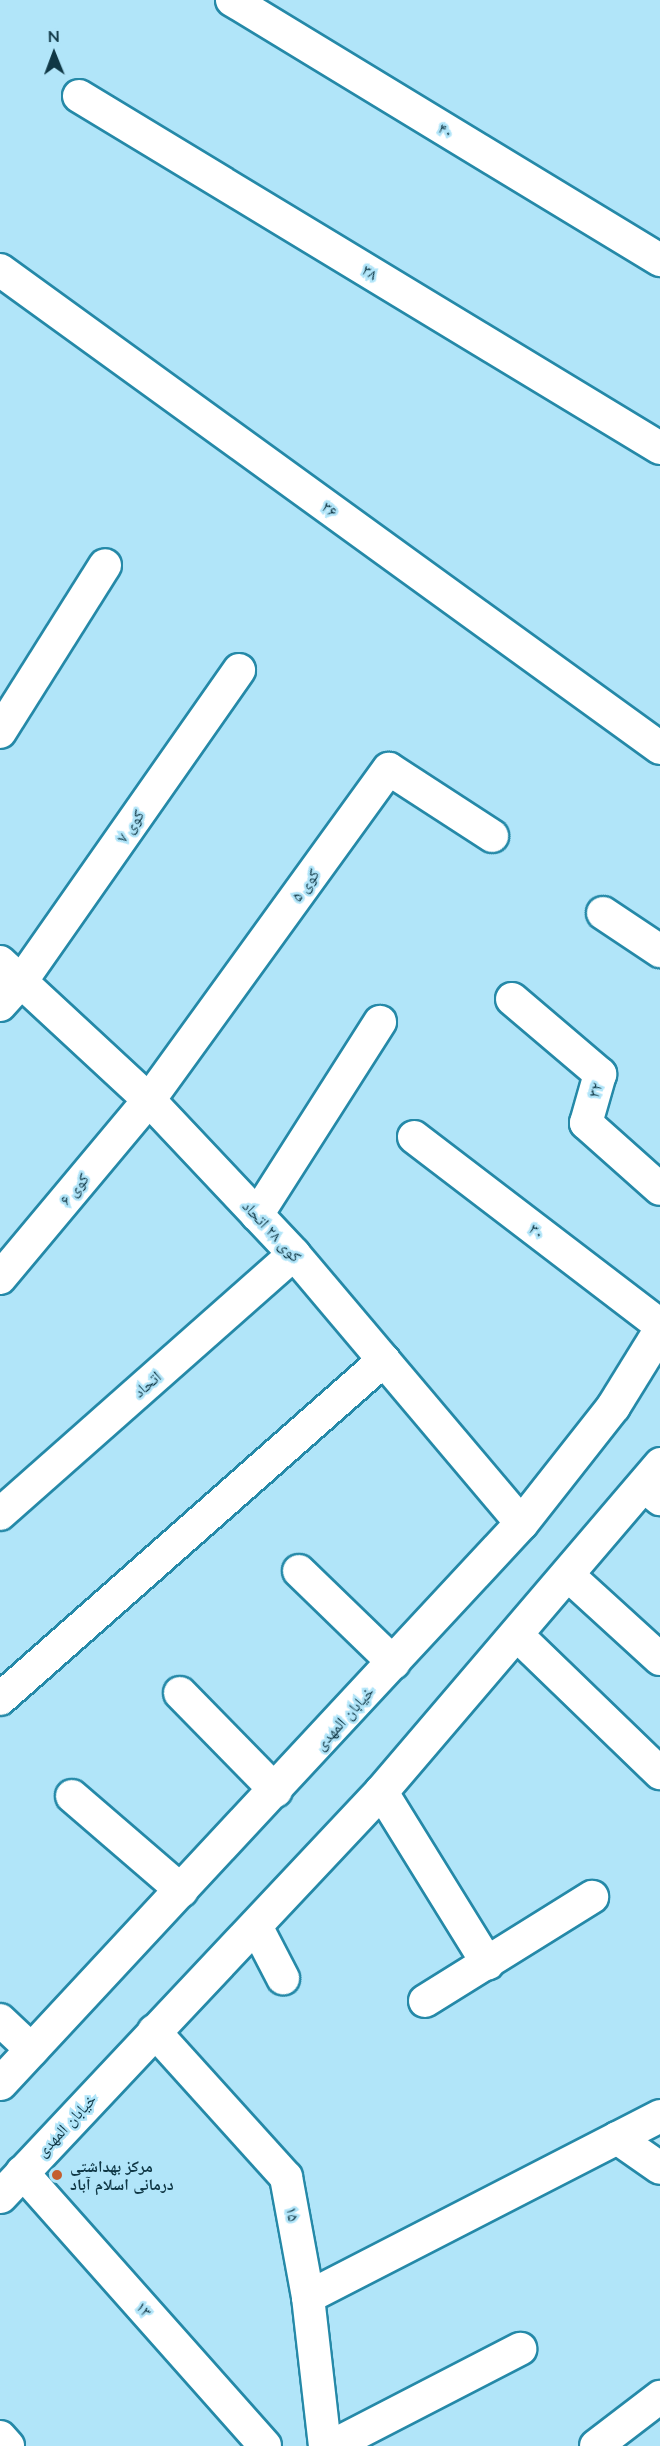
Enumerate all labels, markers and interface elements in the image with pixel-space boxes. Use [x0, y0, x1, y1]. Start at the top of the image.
north arrow [24, 24, 84, 84]
text: N [47, 26, 60, 46]
street label: ۴۰ [435, 118, 457, 142]
street label: ۳۸ [359, 260, 381, 284]
street label: ۳۶ [319, 497, 341, 521]
street label: کوی ۷ [112, 806, 148, 846]
street label: کوی ۵ [287, 865, 323, 905]
street label: ۳۲ [584, 1080, 606, 1100]
street label: کوی ۶ [55, 1169, 93, 1209]
street label: کوی ۲۸ اتحاد [239, 1196, 305, 1266]
street label: ۳۰ [525, 1219, 549, 1243]
street label: اتحاد [129, 1367, 165, 1401]
street label: خیابان المهدی [310, 1682, 378, 1754]
street label: خیابان المهدی [32, 2089, 100, 2161]
place label: مرکز بهداشتی درمانی اسلام آباد [70, 2156, 174, 2194]
marker: مرکز بهداشتی درمانی اسلام آباد [48, 2166, 66, 2184]
street label: ۱۵ [282, 2205, 304, 2223]
street label: ۱۳ [132, 2297, 156, 2321]

